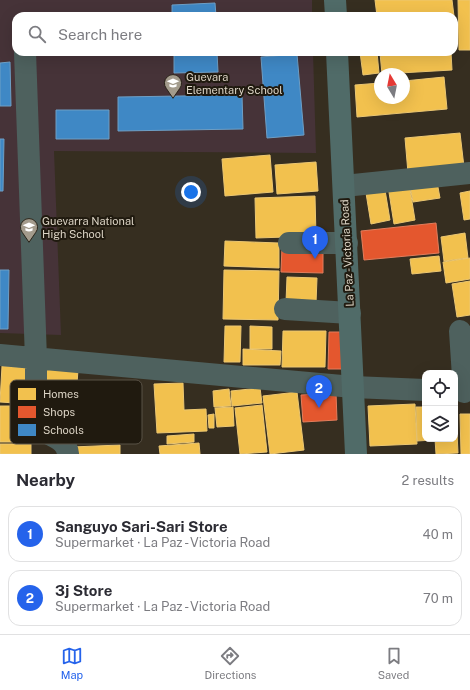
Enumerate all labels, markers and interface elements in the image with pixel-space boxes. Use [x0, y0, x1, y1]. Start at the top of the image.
search box [12, 12, 458, 56]
icon: search [26, 23, 48, 45]
text: Search here [58, 26, 142, 43]
north arrow [374, 68, 410, 104]
place label: Guevara Elementary School [186, 71, 283, 96]
school or university icon: Guevara Elementary School [163, 73, 183, 98]
your location [181, 182, 201, 202]
street label: La Paz - Victoria Road [338, 199, 356, 307]
place label: Guevarra National High School [42, 215, 134, 240]
school or university icon: Guevarra National High School [19, 217, 39, 242]
pin: 1 [302, 226, 328, 259]
map controls [422, 370, 458, 442]
button: locate [422, 370, 458, 406]
pin: 2 [306, 375, 332, 408]
legend [10, 380, 142, 444]
text: Homes [43, 388, 79, 400]
text: Shops [43, 406, 75, 418]
button: layers [422, 406, 458, 442]
text: Schools [43, 424, 84, 436]
text: Nearby [16, 470, 75, 490]
text: 2 results [402, 473, 454, 488]
text: Sanguyo Sari-Sari Store [55, 518, 228, 535]
text: 1 [27, 527, 33, 542]
text: 40 m [422, 527, 453, 542]
text: Supermarket · La Paz - Victoria Road [55, 535, 270, 550]
text: 3j Store [55, 582, 112, 599]
text: 2 [26, 591, 34, 606]
text: 70 m [423, 591, 453, 606]
text: Supermarket · La Paz - Victoria Road [55, 599, 270, 614]
tab: Map [61, 645, 83, 681]
tab: Directions [205, 645, 256, 681]
tab: Saved [378, 645, 409, 681]

